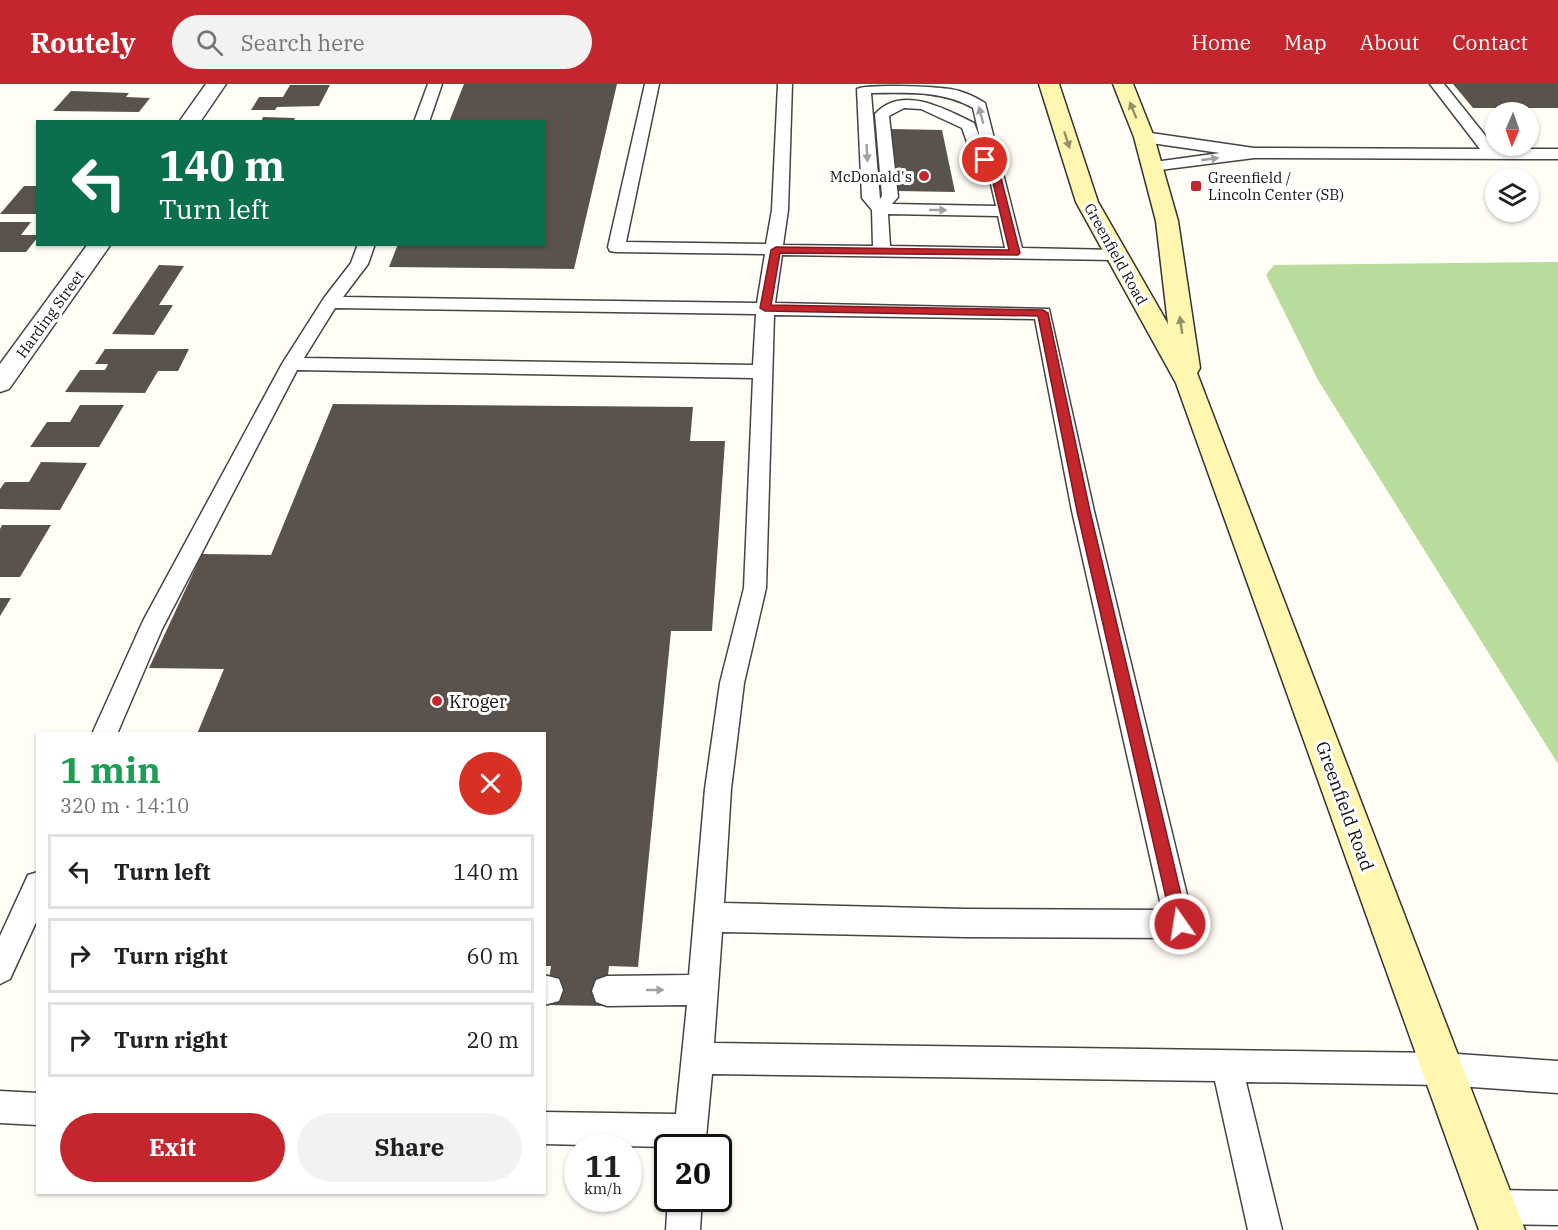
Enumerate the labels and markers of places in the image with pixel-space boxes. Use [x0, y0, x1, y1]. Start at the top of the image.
pin [959, 134, 1010, 185]
place label: McDonald's [830, 167, 912, 186]
place label: Greenfield / Lincoln Center (SB) [1208, 168, 1344, 204]
marker: McDonald's [917, 169, 931, 183]
marker: Greenfield / Lincoln Center (SB) [1189, 179, 1203, 193]
place label: Kroger [449, 690, 507, 713]
marker: Kroger [430, 694, 444, 708]

